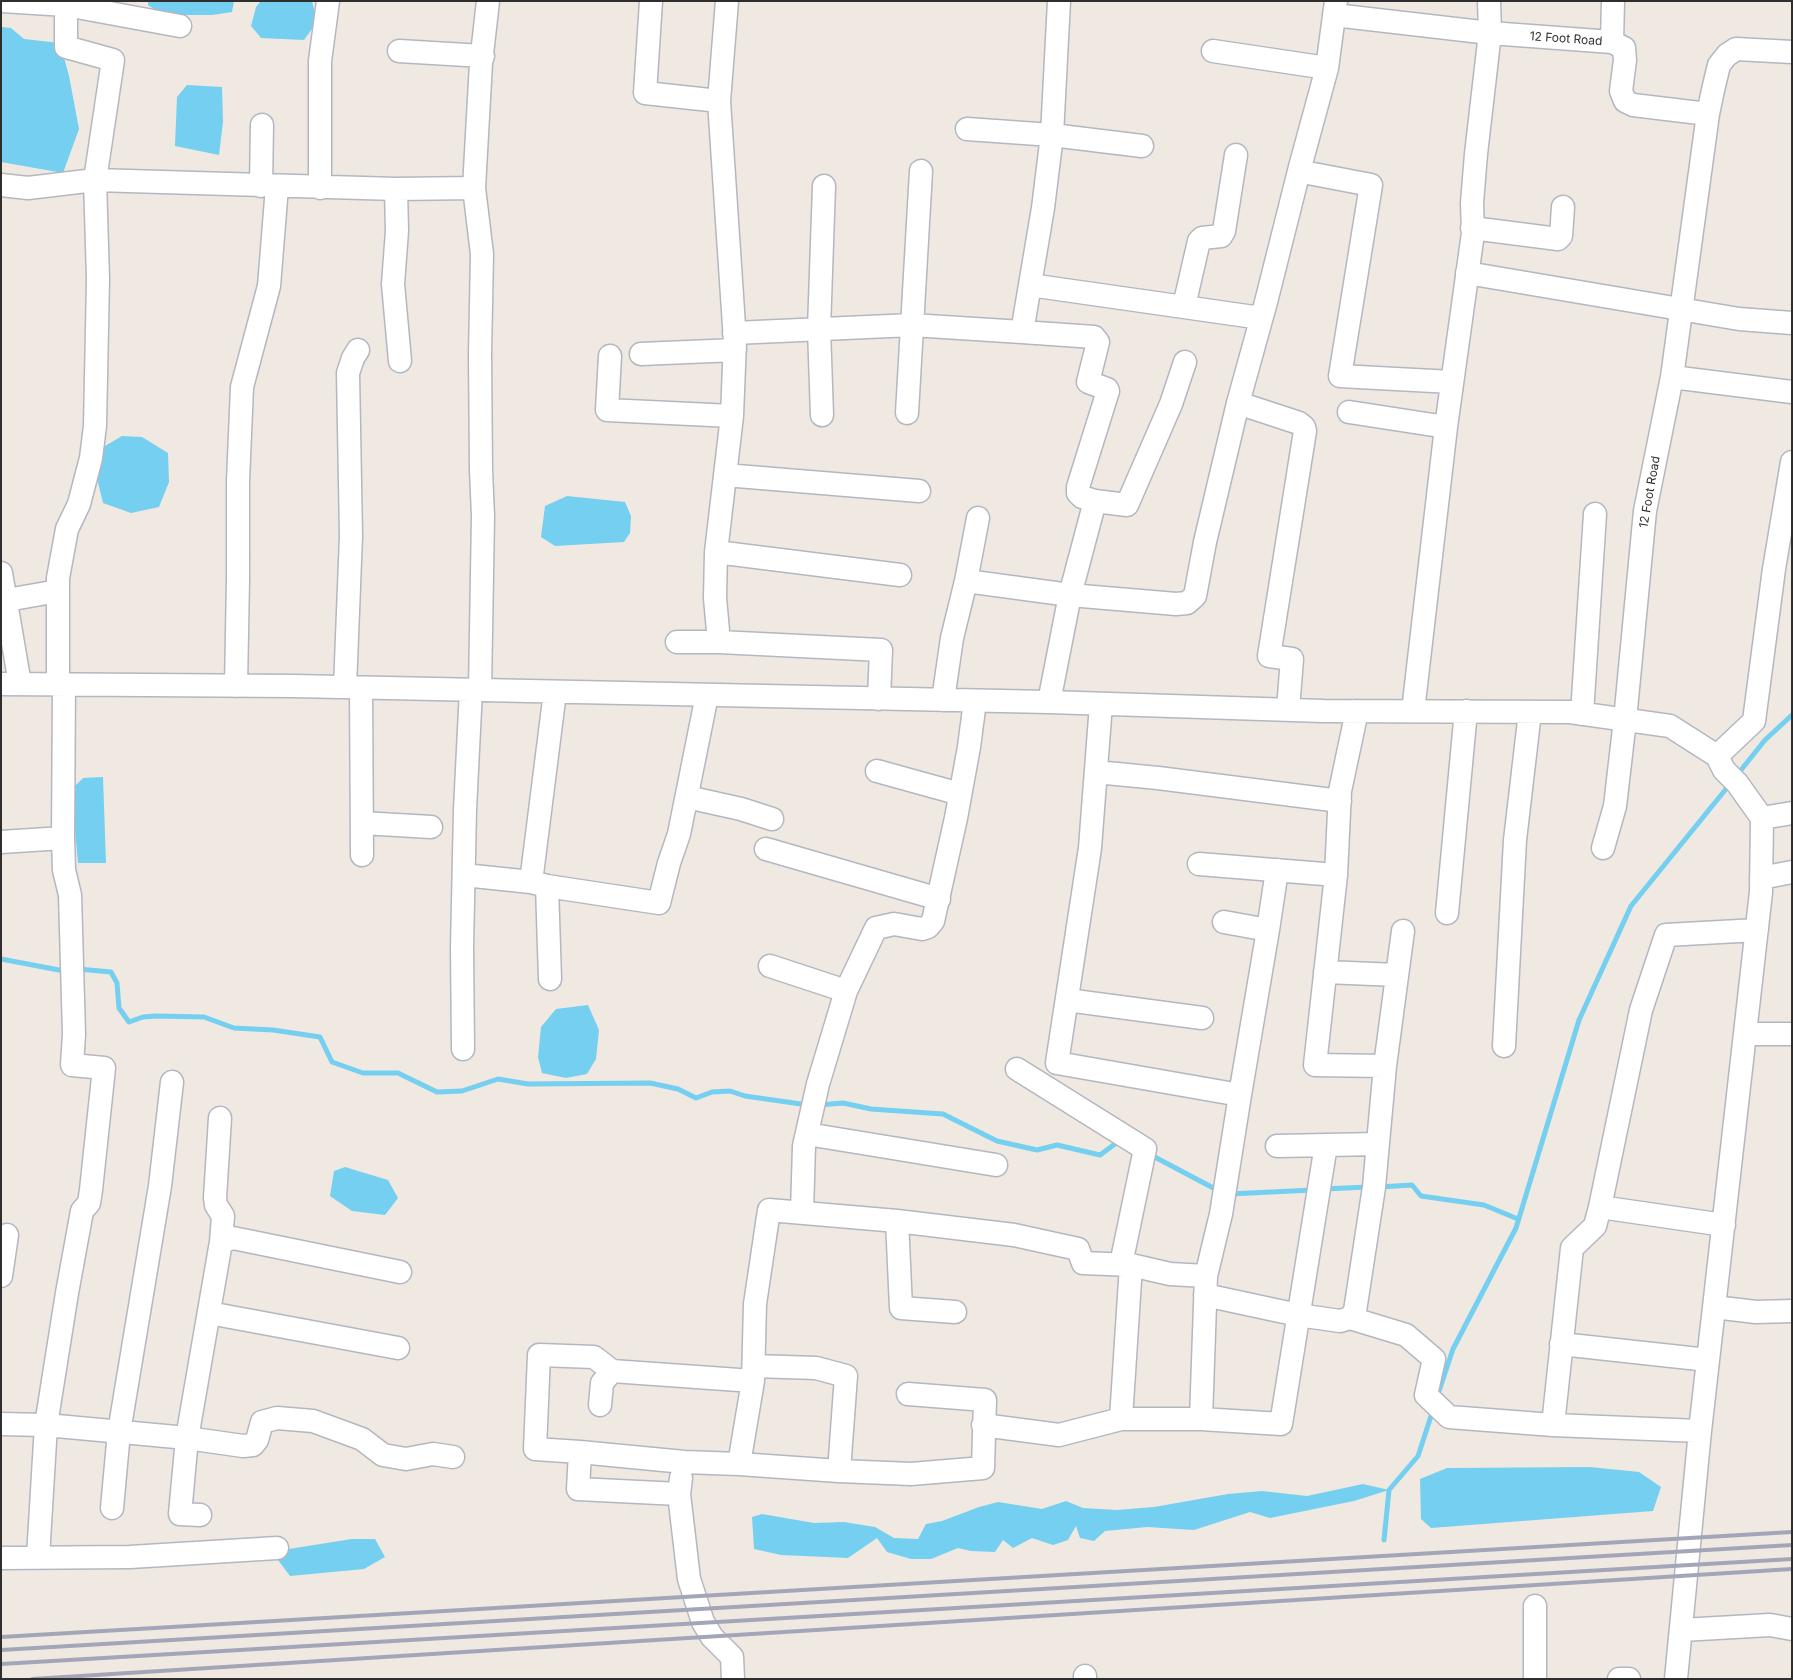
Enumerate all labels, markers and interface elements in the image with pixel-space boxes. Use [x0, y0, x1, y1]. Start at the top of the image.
street label: 12 Foot Road [1529, 29, 1603, 49]
street label: 12 Foot Road [1637, 455, 1663, 529]

